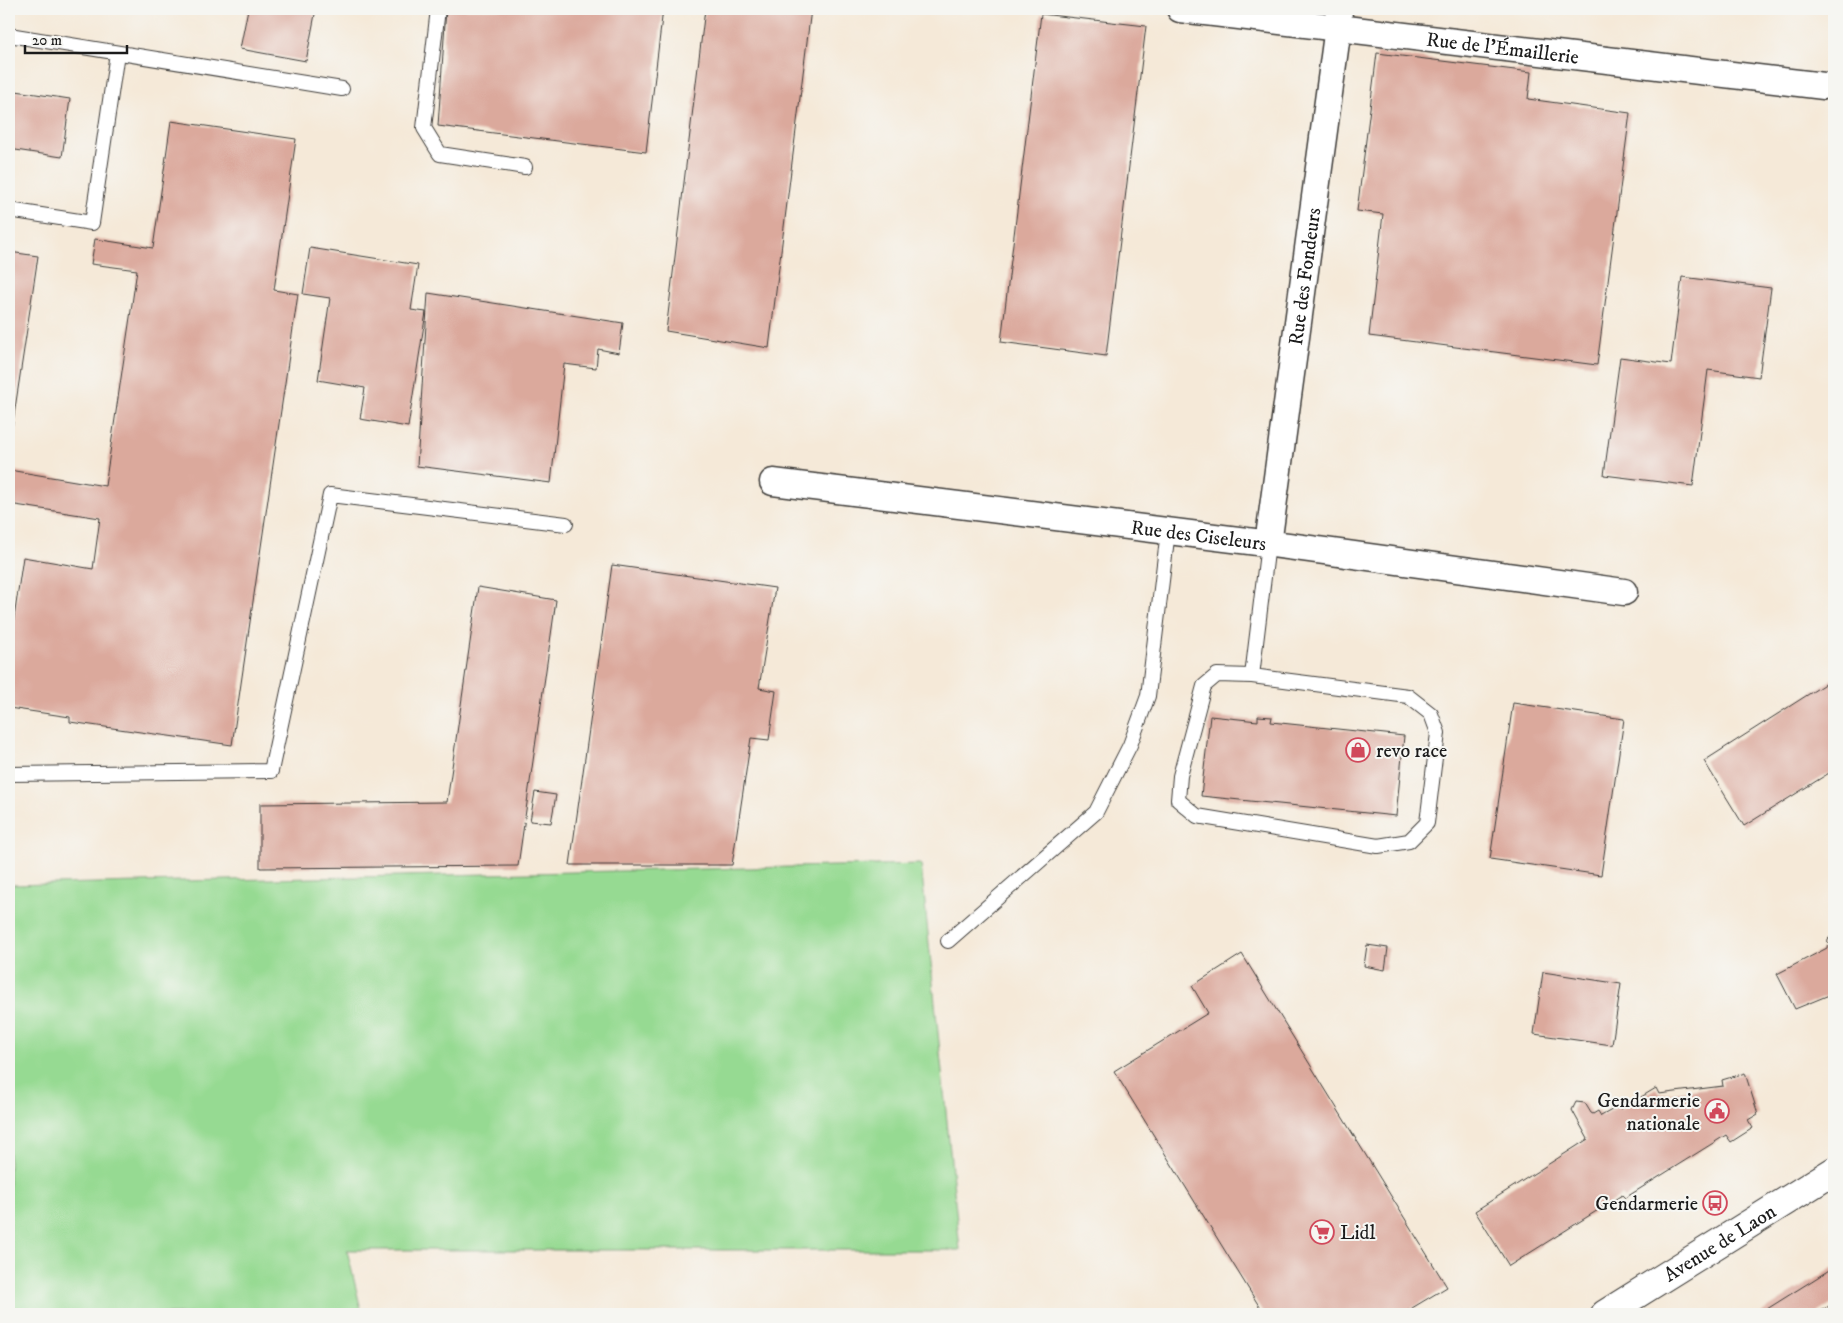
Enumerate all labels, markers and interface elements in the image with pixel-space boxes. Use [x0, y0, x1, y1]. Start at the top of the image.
scale bar [25, 22, 128, 54]
street label: Rue de l'Émaillerie [1425, 28, 1580, 71]
text: 20 m [32, 31, 62, 50]
street label: Rue des Fondeurs [1284, 206, 1327, 347]
street label: Rue des Ciseleurs [1129, 516, 1268, 557]
shop icon: revo race [1345, 737, 1371, 763]
place label: revo race [1376, 739, 1447, 764]
place label: Gendarmerie nationale [1597, 1089, 1700, 1137]
public building icon: Gendarmerie nationale [1704, 1098, 1730, 1124]
bus stop icon: Gendarmerie [1702, 1190, 1728, 1216]
place label: Gendarmerie [1595, 1192, 1698, 1217]
street label: Avenue de Laon [1660, 1199, 1782, 1288]
supermarket icon: Lidl [1309, 1219, 1335, 1245]
place label: Lidl [1340, 1221, 1376, 1246]

